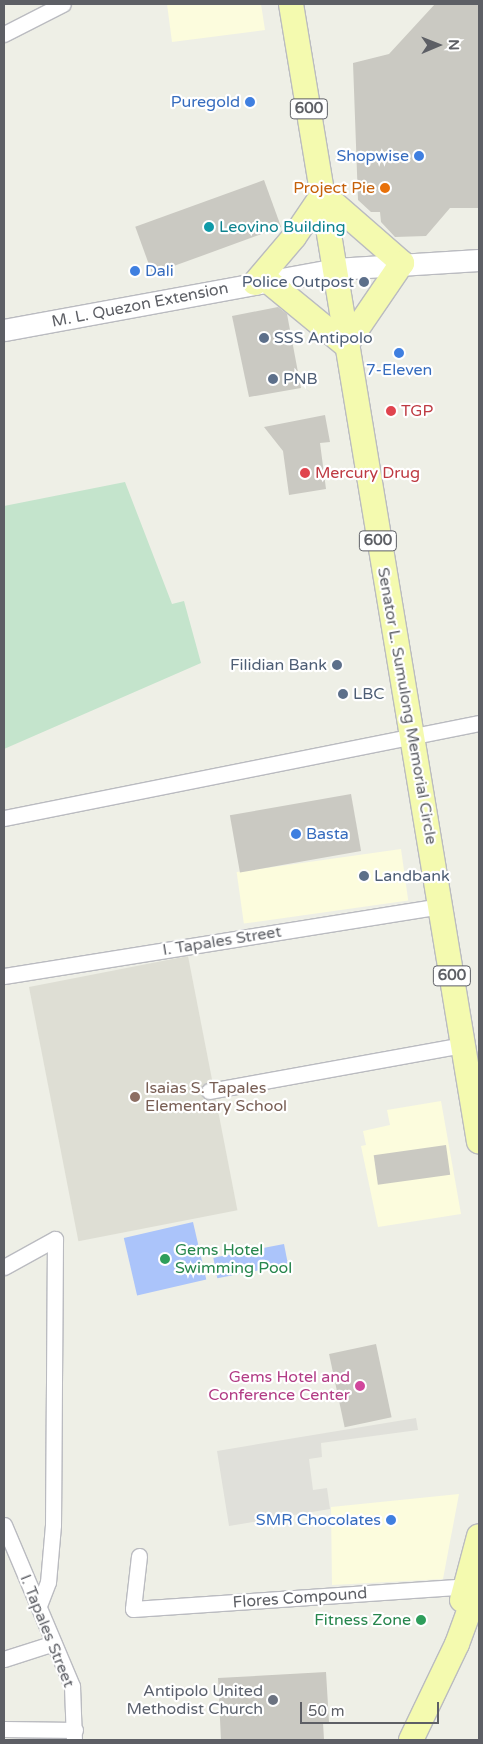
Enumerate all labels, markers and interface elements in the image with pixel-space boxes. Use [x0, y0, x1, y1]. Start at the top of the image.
north arrow [413, 20, 463, 70]
text: N [445, 39, 462, 51]
place label: Puregold [171, 92, 240, 112]
marker: Puregold [244, 96, 256, 108]
road number: 600 [289, 96, 329, 122]
place label: Shopwise [336, 146, 409, 166]
marker: Shopwise [413, 150, 425, 162]
place label: Project Pie [293, 178, 375, 198]
marker: Project Pie [379, 182, 391, 194]
place label: Leovino Building [219, 217, 346, 237]
marker: Leovino Building [203, 221, 215, 233]
place label: Dali [145, 261, 174, 281]
marker: Dali [129, 265, 141, 277]
place label: Police Outpost [242, 272, 354, 292]
marker: Police Outpost [358, 276, 370, 288]
street label: M. L. Quezon Extension [50, 278, 230, 332]
place label: SSS Antipolo [274, 328, 373, 348]
marker: SSS Antipolo [258, 332, 270, 344]
marker: 7-Eleven [393, 347, 405, 359]
place label: 7-Eleven [366, 360, 432, 380]
place label: PNB [283, 369, 318, 389]
marker: PNB [267, 373, 279, 385]
place label: TGP [401, 401, 433, 421]
marker: TGP [385, 405, 397, 417]
place label: Mercury Drug [315, 463, 420, 483]
marker: Mercury Drug [299, 467, 311, 479]
road number: 600 [358, 528, 398, 554]
street label: Senator L. Sumulong Memorial Circle [373, 566, 441, 846]
place label: Filidian Bank [230, 655, 327, 675]
marker: Filidian Bank [331, 659, 343, 671]
place label: LBC [353, 684, 384, 704]
marker: LBC [337, 688, 349, 700]
place label: Basta [306, 824, 349, 844]
marker: Basta [290, 828, 302, 840]
place label: Landbank [374, 866, 450, 886]
marker: Landbank [358, 870, 370, 882]
street label: I. Tapales Street [161, 922, 283, 960]
road number: 600 [432, 964, 472, 988]
place label: Isaias S. Tapales Elementary School [145, 1078, 287, 1116]
marker: Isaias S. Tapales Elementary School [129, 1091, 141, 1103]
place label: Gems Hotel Swimming Pool [175, 1240, 292, 1278]
marker: Gems Hotel Swimming Pool [159, 1253, 171, 1265]
place label: Gems Hotel and Conference Center [208, 1367, 350, 1405]
marker: Gems Hotel and Conference Center [354, 1380, 366, 1392]
place label: SMR Chocolates [256, 1510, 381, 1530]
marker: SMR Chocolates [385, 1514, 397, 1526]
street label: I. Tapales Street [16, 1572, 78, 1690]
street label: Flores Compound [232, 1584, 368, 1612]
place label: Fitness Zone [314, 1610, 411, 1630]
marker: Fitness Zone [415, 1614, 427, 1626]
place label: Antipolo United Methodist Church [126, 1681, 263, 1719]
scale bar [303, 1692, 442, 1724]
marker: Antipolo United Methodist Church [267, 1694, 279, 1706]
text: 50 m [308, 1702, 345, 1720]

